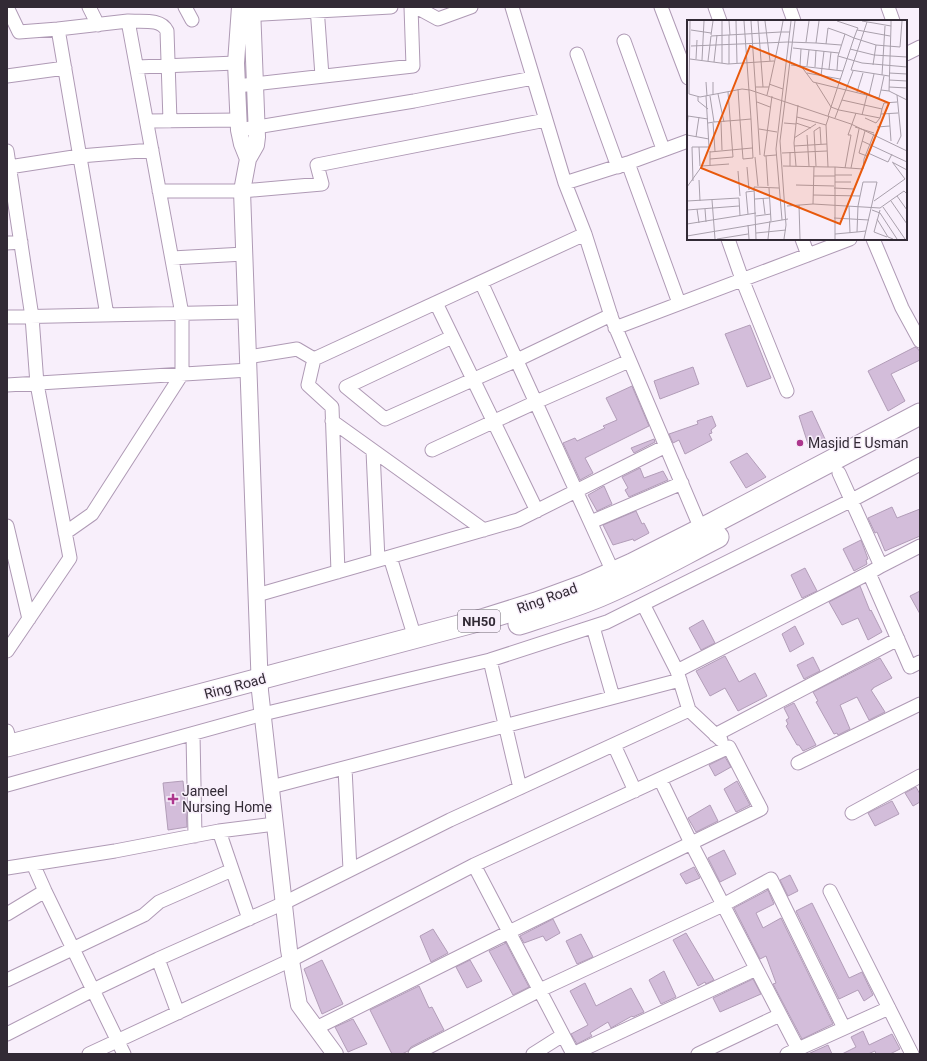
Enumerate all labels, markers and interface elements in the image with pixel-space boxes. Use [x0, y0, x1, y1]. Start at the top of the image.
inset map [687, 20, 907, 240]
place label: Masjid E Usman [808, 435, 909, 451]
marker: Masjid E Usman [795, 438, 805, 448]
street label: Ring Road [515, 580, 579, 616]
road number: NH50 [458, 610, 500, 632]
street label: Ring Road [202, 670, 268, 702]
place label: Jameel Nursing Home [182, 783, 272, 815]
marker: Jameel Nursing Home [167, 793, 179, 805]

